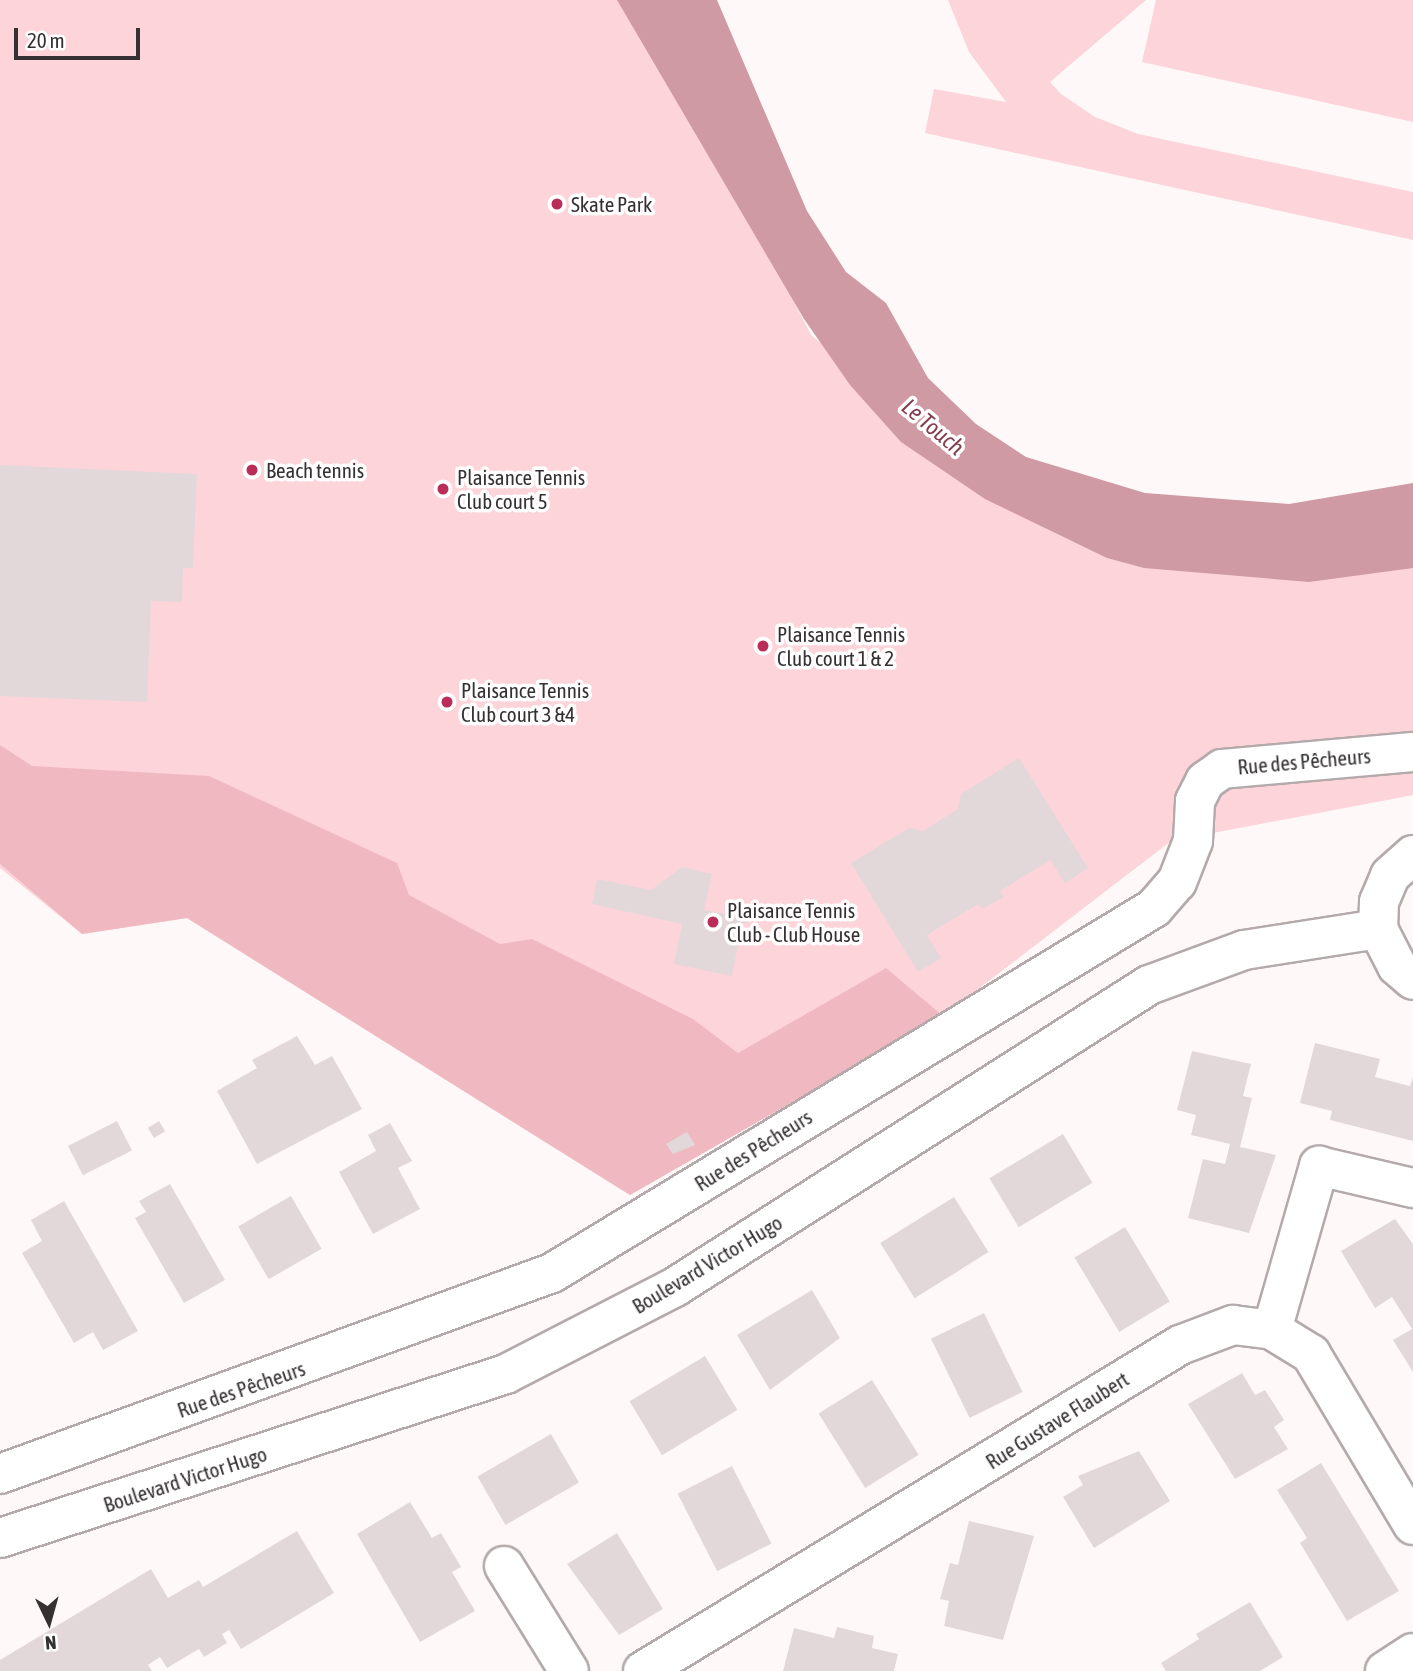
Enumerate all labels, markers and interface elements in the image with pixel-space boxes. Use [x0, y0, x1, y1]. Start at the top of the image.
scale bar [18, 14, 144, 58]
text: 20 m [27, 28, 65, 52]
place label: Skate Park [571, 191, 652, 217]
marker: Skate Park [549, 196, 565, 212]
water label: Le Touch [896, 393, 970, 461]
place label: Beach tennis [266, 457, 364, 483]
marker: Beach tennis [244, 462, 260, 478]
place label: Plaisance Tennis Club court 5 [457, 464, 585, 514]
marker: Plaisance Tennis Club court 5 [435, 481, 451, 497]
place label: Plaisance Tennis Club court 1 & 2 [777, 621, 905, 671]
marker: Plaisance Tennis Club court 1 & 2 [755, 638, 771, 654]
place label: Plaisance Tennis Club court 3 &4 [461, 677, 589, 727]
marker: Plaisance Tennis Club court 3 &4 [439, 694, 455, 710]
street label: Rue des Pêcheurs [1236, 743, 1372, 779]
place label: Plaisance Tennis Club - Club House [727, 897, 860, 947]
marker: Plaisance Tennis Club - Club House [705, 914, 721, 930]
street label: Rue des Pêcheurs [690, 1104, 816, 1196]
street label: Boulevard Victor Hugo [627, 1209, 787, 1319]
street label: Rue des Pêcheurs [174, 1355, 308, 1423]
street label: Rue Gustave Flaubert [981, 1366, 1133, 1474]
street label: Boulevard Victor Hugo [100, 1441, 270, 1517]
north arrow [14, 1587, 84, 1657]
text: N [44, 1631, 57, 1654]

